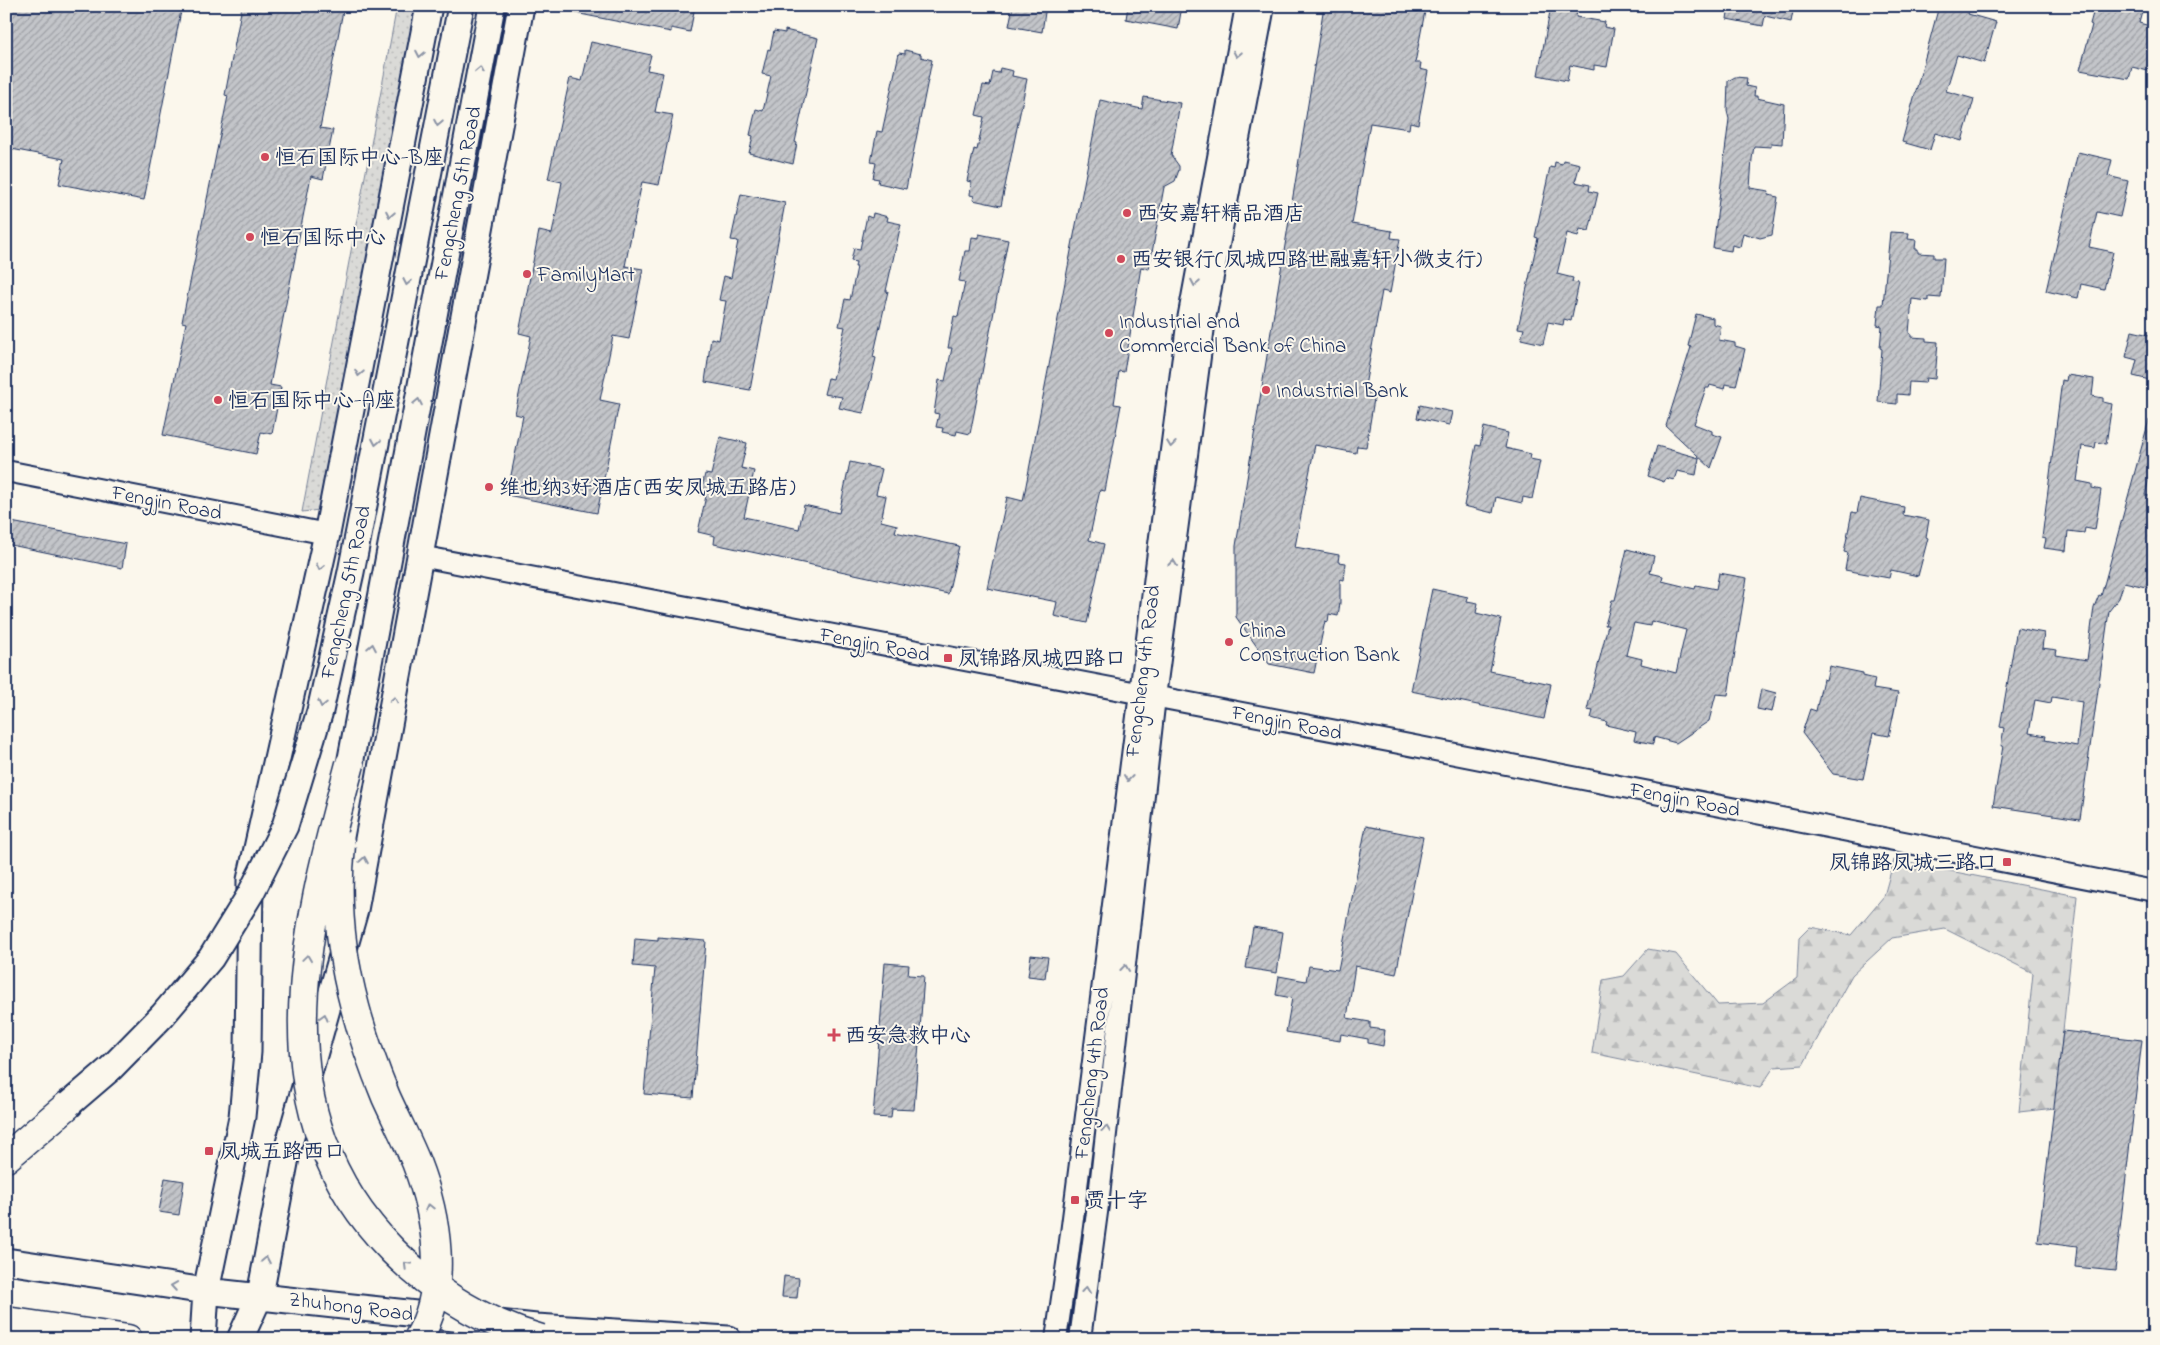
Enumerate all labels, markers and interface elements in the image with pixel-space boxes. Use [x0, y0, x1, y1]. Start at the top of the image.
one-way arrow [416, 50, 426, 59]
one-way arrow [1233, 50, 1243, 59]
one-way arrow [474, 65, 485, 74]
street label: Fengcheng 5th Road [427, 104, 493, 284]
one-way arrow [433, 118, 444, 127]
place label: 恒石国际中心-B座 [275, 144, 444, 174]
marker: 恒石国际中心-B座 [259, 151, 271, 163]
place label: 西安嘉轩精品酒店 [1137, 200, 1305, 230]
marker: 西安嘉轩精品酒店 [1121, 207, 1133, 219]
one-way arrow [385, 209, 396, 218]
place label: 恒石国际中心 [260, 224, 386, 254]
marker: 恒石国际中心 [244, 231, 256, 243]
place label: 西安银行(凤城四路世融嘉轩小微支行) [1131, 246, 1482, 276]
marker: 西安银行(凤城四路世融嘉轩小微支行) [1115, 253, 1127, 265]
place label: FamilyMart [536, 261, 635, 293]
marker: FamilyMart [521, 268, 533, 280]
one-way arrow [402, 278, 413, 287]
one-way arrow [1190, 278, 1200, 287]
place label: Industrial and Commercial Bank of China [1119, 308, 1346, 362]
marker: Industrial and Commercial Bank of China [1103, 327, 1115, 339]
one-way arrow [355, 369, 365, 378]
place label: Industrial Bank [1276, 377, 1409, 407]
marker: Industrial Bank [1260, 384, 1272, 396]
place label: 恒石国际中心-A座 [228, 387, 396, 417]
marker: 恒石国际中心-A座 [212, 394, 224, 406]
one-way arrow [412, 397, 422, 406]
one-way arrow [372, 437, 382, 446]
one-way arrow [1166, 440, 1177, 448]
place label: 维也纳3好酒店(西安凤城五路店) [499, 474, 796, 504]
street label: Fengjin Road [107, 478, 225, 531]
marker: 维也纳3好酒店(西安凤城五路店) [483, 481, 495, 493]
street label: Fengcheng 5th Road [314, 503, 382, 683]
one-way arrow [1167, 559, 1178, 567]
one-way arrow [315, 563, 326, 571]
street label: Fengcheng 4th Road [1118, 583, 1171, 760]
place label: China Construction Bank [1239, 617, 1401, 671]
street label: Fengjin Road [815, 620, 933, 673]
marker: China Construction Bank [1223, 636, 1235, 648]
one-way arrow [366, 643, 376, 652]
place label: 凤锦路凤城四路口 [958, 645, 1126, 675]
marker: 凤锦路凤城四路口 [942, 652, 954, 664]
one-way arrow [388, 696, 398, 704]
street label: Fengjin Road [1227, 698, 1345, 751]
one-way arrow [317, 699, 328, 708]
one-way arrow [1123, 775, 1134, 783]
street label: Fengjin Road [1625, 775, 1743, 828]
place label: 凤锦路凤城三路口 [1829, 849, 1997, 879]
one-way arrow [358, 855, 369, 864]
marker: 凤锦路凤城三路口 [2001, 856, 2013, 868]
one-way arrow [301, 954, 312, 962]
one-way arrow [1119, 963, 1130, 971]
street label: Fengcheng 4th Road [1067, 985, 1120, 1162]
one-way arrow [319, 1014, 329, 1022]
place label: 西安急救中心 [845, 1022, 971, 1052]
marker: 西安急救中心 [827, 1028, 841, 1042]
one-way arrow [1100, 1125, 1111, 1133]
place label: 凤城五路西口 [219, 1138, 345, 1168]
marker: 凤城五路西口 [203, 1145, 215, 1157]
place label: 贾十字 [1085, 1187, 1148, 1217]
marker: 贾十字 [1069, 1194, 1081, 1206]
one-way arrow [424, 1202, 435, 1211]
one-way arrow [261, 1256, 271, 1265]
one-way arrow [404, 1262, 413, 1271]
one-way arrow [170, 1281, 179, 1291]
street label: Zhuhong Road [286, 1285, 415, 1333]
one-way arrow [1081, 1286, 1091, 1295]

